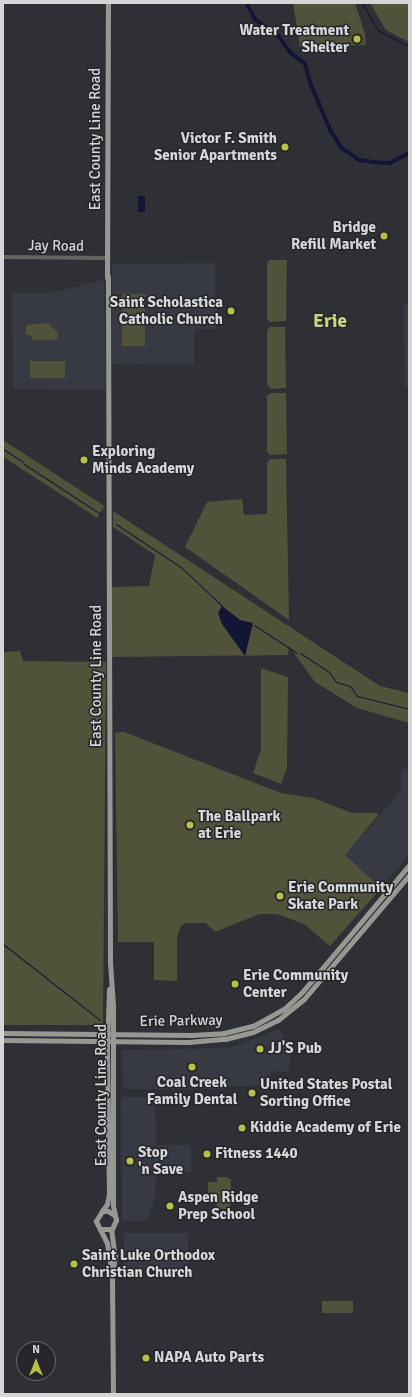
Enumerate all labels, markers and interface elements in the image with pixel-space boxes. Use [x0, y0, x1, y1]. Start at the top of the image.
place label: Water Treatment Shelter [239, 21, 349, 56]
marker: Water Treatment Shelter [352, 34, 362, 44]
street label: East County Line Road [87, 68, 105, 210]
place label: Victor F. Smith Senior Apartments [154, 129, 277, 164]
marker: Victor F. Smith Senior Apartments [280, 142, 290, 152]
place label: Bridge Refill Market [291, 218, 376, 253]
marker: Bridge Refill Market [379, 231, 389, 241]
street label: Jay Road [28, 237, 84, 255]
place label: Saint Scholastica Catholic Church [110, 293, 223, 328]
marker: Saint Scholastica Catholic Church [226, 306, 236, 316]
district label: Erie [313, 311, 347, 333]
place label: Exploring Minds Academy [92, 442, 194, 477]
marker: Exploring Minds Academy [79, 455, 89, 465]
street label: East County Line Road [88, 605, 106, 747]
place label: The Ballpark at Erie [198, 807, 280, 842]
marker: The Ballpark at Erie [185, 820, 195, 830]
place label: Erie Community Skate Park [288, 878, 393, 913]
marker: Erie Community Skate Park [275, 891, 285, 901]
place label: Erie Community Center [243, 966, 348, 1001]
marker: Erie Community Center [230, 979, 240, 989]
street label: Erie Parkway [139, 1011, 223, 1031]
street label: East County Line Road [93, 1024, 111, 1166]
place label: JJ'S Pub [268, 1040, 322, 1058]
marker: JJ'S Pub [255, 1044, 265, 1054]
marker: Coal Creek Family Dental [187, 1062, 197, 1072]
place label: Coal Creek Family Dental [147, 1073, 237, 1108]
place label: United States Postal Sorting Office [260, 1075, 392, 1110]
marker: United States Postal Sorting Office [247, 1088, 257, 1098]
place label: Kiddie Academy of Erie [250, 1119, 401, 1137]
marker: Kiddie Academy of Erie [237, 1123, 247, 1133]
place label: Stop 'n Save [138, 1143, 183, 1178]
place label: Fitness 1440 [215, 1145, 298, 1163]
marker: Fitness 1440 [202, 1149, 212, 1159]
marker: Stop 'n Save [125, 1156, 135, 1166]
place label: Aspen Ridge Prep School [178, 1188, 258, 1223]
marker: Aspen Ridge Prep School [165, 1201, 175, 1211]
place label: Saint Luke Orthodox Christian Church [82, 1246, 215, 1281]
marker: Saint Luke Orthodox Christian Church [69, 1259, 79, 1269]
north arrow [16, 1341, 56, 1381]
text: N [32, 1343, 40, 1356]
place label: NAPA Auto Parts [154, 1349, 264, 1367]
marker: NAPA Auto Parts [141, 1353, 151, 1363]

